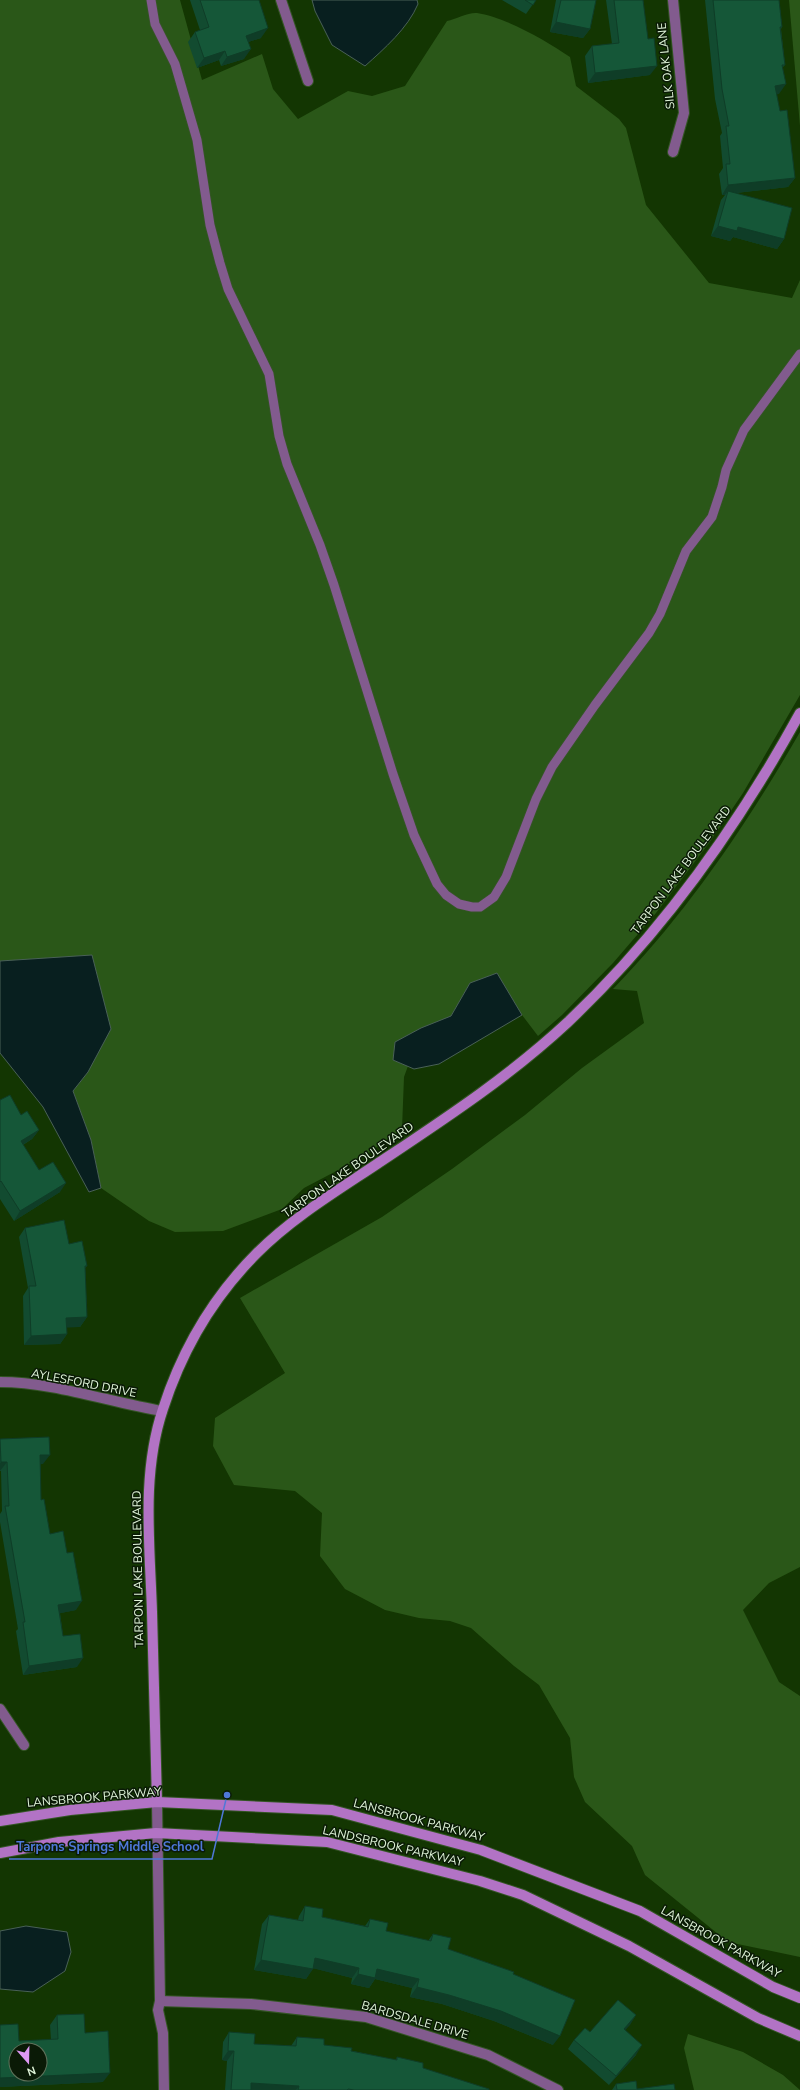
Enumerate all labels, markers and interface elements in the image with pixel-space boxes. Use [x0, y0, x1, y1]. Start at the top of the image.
street label: SILK OAK LANE [654, 22, 678, 110]
street label: TARPON LAKE BOULEVARD [627, 802, 735, 938]
street label: TARPON LAKE BOULEVARD [279, 1118, 417, 1222]
street label: AYLESFORD DRIVE [30, 1365, 138, 1401]
street label: TARPON LAKE BOULEVARD [129, 1490, 147, 1648]
street label: LANSBROOK PARKWAY [26, 1783, 163, 1811]
street label: LANSBROOK PARKWAY [352, 1795, 487, 1845]
street label: LANDSBROOK PARKWAY [321, 1822, 466, 1870]
callout: Tarpons Springs Middle School [9, 1834, 212, 1859]
text: Tarpons Springs Middle School [16, 1838, 205, 1856]
street label: LANSBROOK PARKWAY [658, 1902, 785, 1982]
street label: BARDSDALE DRIVE [360, 1997, 470, 2043]
north arrow [8, 2042, 48, 2082]
text: N [25, 2062, 38, 2079]

